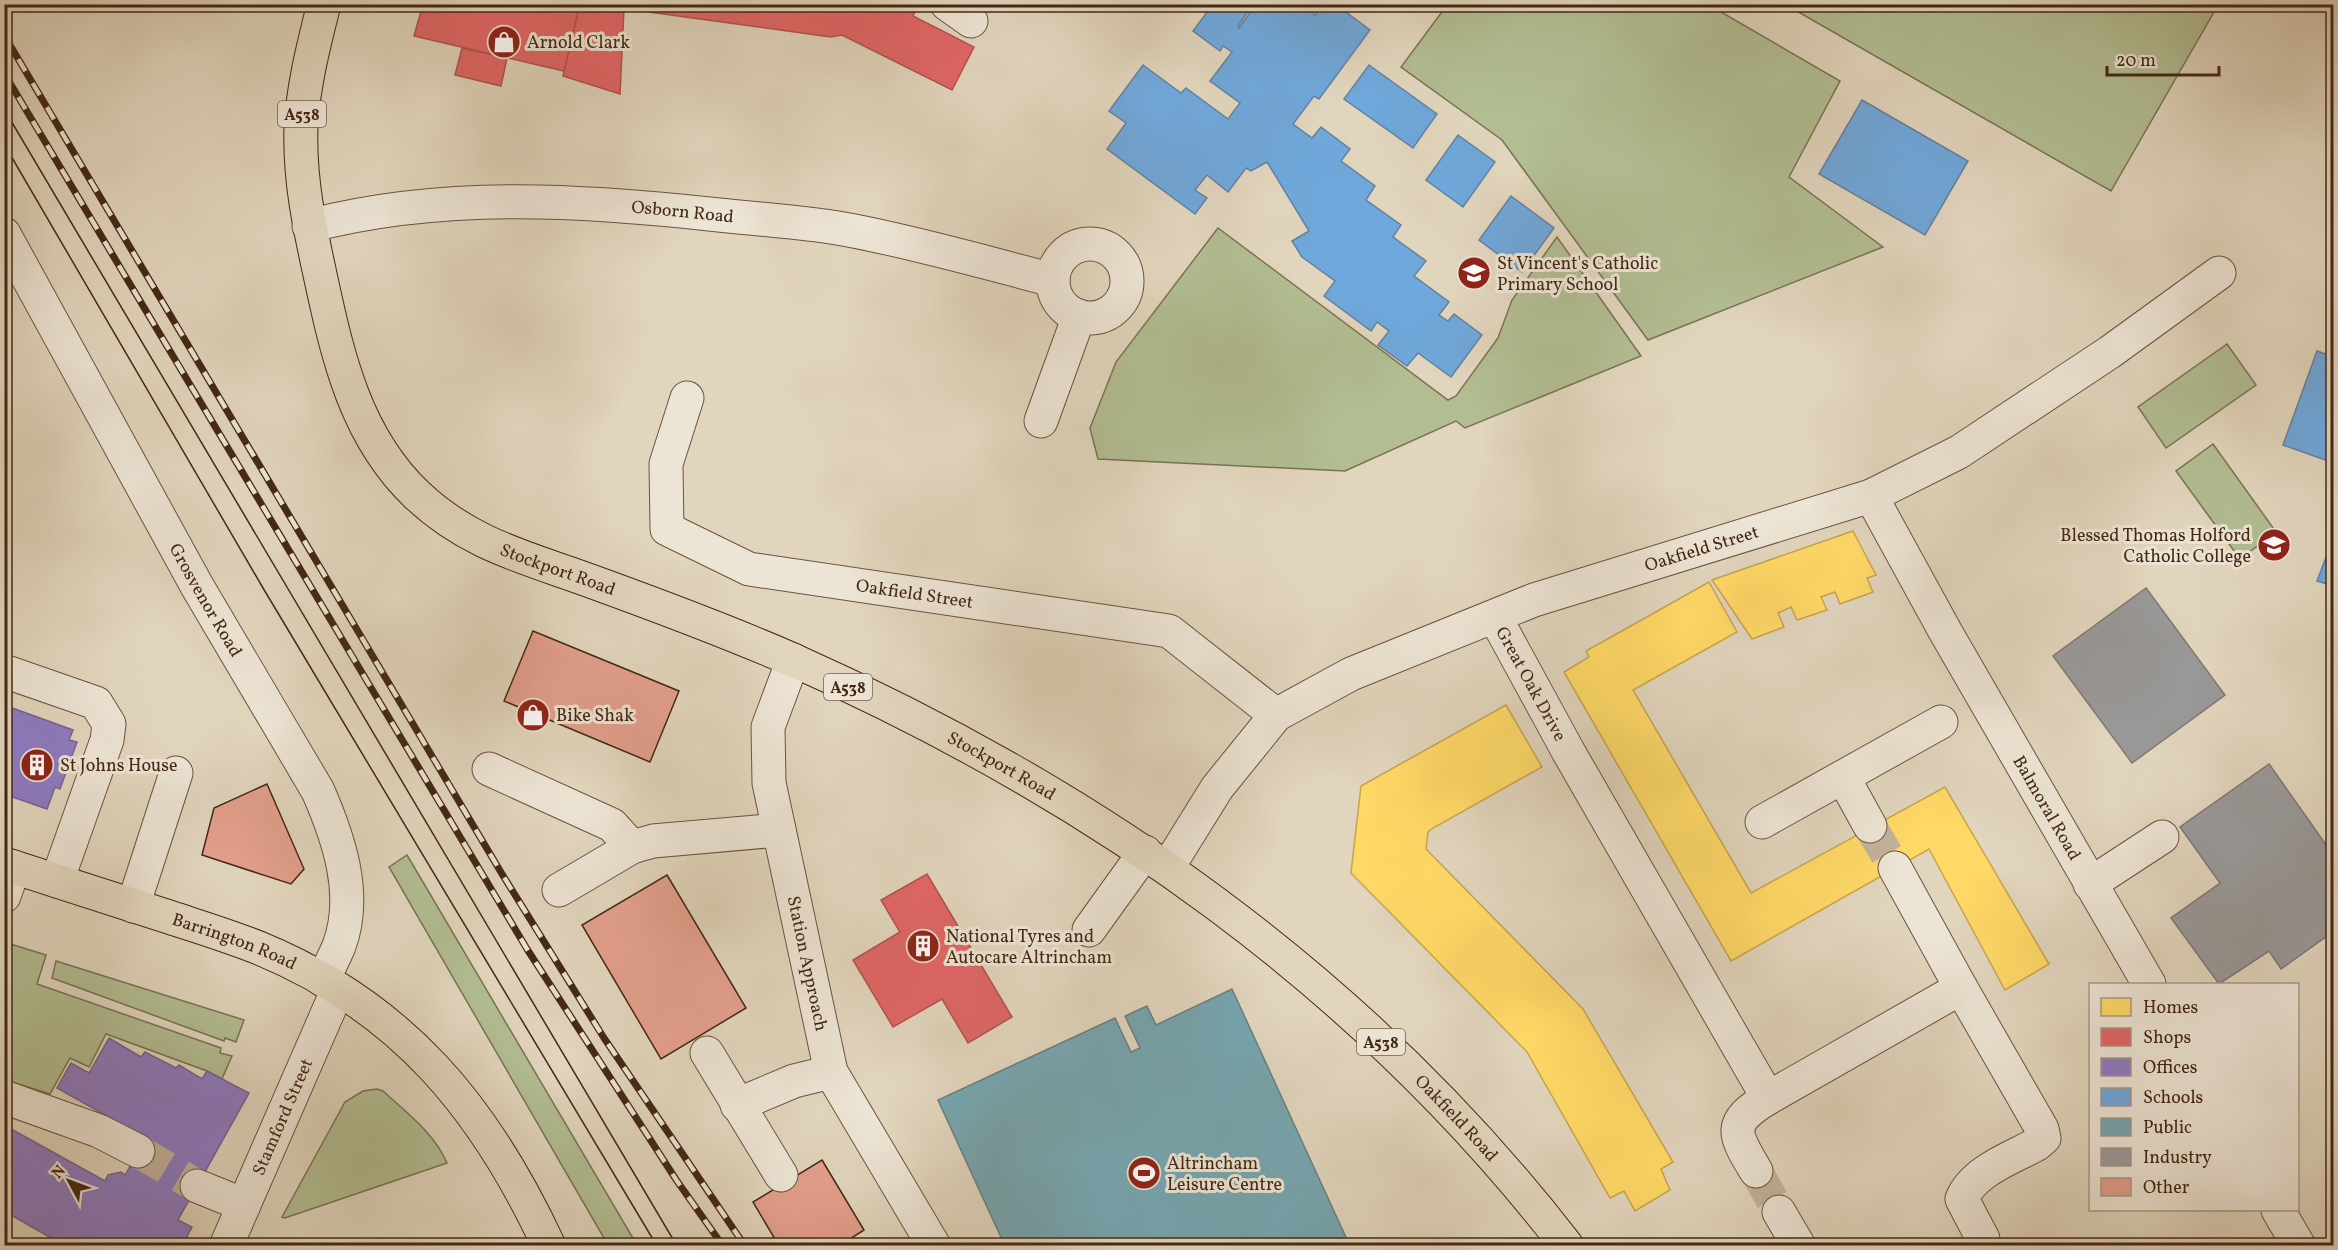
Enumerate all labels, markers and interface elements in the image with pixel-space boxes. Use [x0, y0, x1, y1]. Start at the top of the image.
shop icon: Arnold Clark [486, 24, 522, 60]
place label: Arnold Clark [527, 31, 630, 56]
scale bar [2107, 39, 2220, 77]
text: 20 m [2116, 49, 2156, 74]
road number: A538 [278, 101, 326, 127]
street label: Osborn Road [630, 196, 735, 230]
place label: St Vincent's Catholic Primary School [1497, 252, 1658, 298]
school or university icon: St Vincent's Catholic Primary School [1456, 255, 1492, 291]
street label: Oakfield Street [1642, 520, 1762, 579]
place label: Blessed Thomas Holford Catholic College [2060, 524, 2251, 570]
school or university icon: Blessed Thomas Holford Catholic College [2256, 527, 2292, 563]
street label: Stockport Road [496, 538, 619, 603]
street label: Grosvenor Road [162, 539, 247, 662]
street label: Oakfield Street [854, 574, 975, 616]
street label: Great Oak Drive [1489, 623, 1572, 746]
road number: A538 [824, 674, 872, 700]
shop icon: Bike Shak [515, 697, 551, 733]
place label: Bike Shak [556, 704, 634, 729]
street label: Stockport Road [942, 726, 1060, 808]
building icon: St Johns House [19, 747, 55, 783]
street label: Balmoral Road [2006, 751, 2086, 865]
place label: St Johns House [60, 754, 177, 779]
street label: Station Approach [780, 894, 833, 1034]
street label: Barrington Road [168, 908, 300, 977]
place label: National Tyres and Autocare Altrincham [946, 925, 1112, 971]
building icon: National Tyres and Autocare Altrincham [905, 928, 941, 964]
legend [2089, 983, 2299, 1211]
text: Homes [2143, 996, 2198, 1021]
text: Shops [2143, 1026, 2191, 1051]
road number: A538 [1357, 1029, 1405, 1055]
street label: Stamford Street [247, 1055, 320, 1180]
text: Offices [2143, 1056, 2198, 1081]
street label: Oakfield Road [1408, 1070, 1503, 1168]
text: Schools [2143, 1086, 2203, 1111]
text: Public [2143, 1116, 2192, 1141]
text: Industry [2143, 1146, 2212, 1171]
north arrow [39, 1151, 99, 1211]
place label: Altrincham Leisure Centre [1167, 1152, 1282, 1198]
sports icon: Altrincham Leisure Centre [1126, 1155, 1162, 1191]
text: N [47, 1161, 72, 1184]
text: Other [2143, 1176, 2190, 1201]

